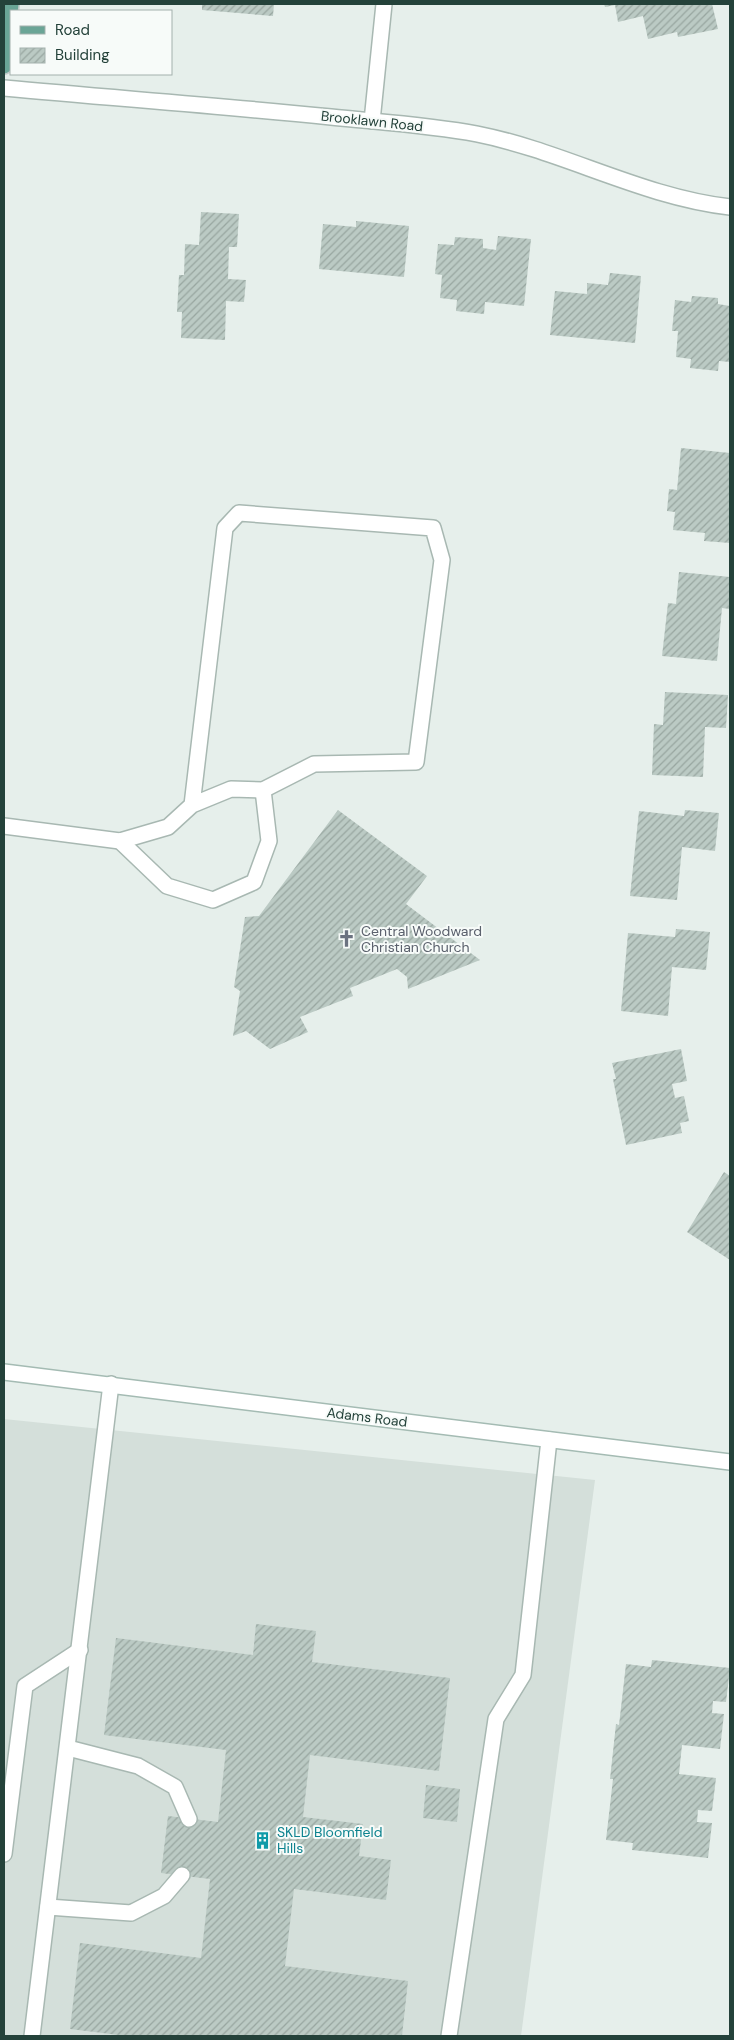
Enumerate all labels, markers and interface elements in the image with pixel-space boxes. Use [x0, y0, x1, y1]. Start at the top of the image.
legend [10, 10, 172, 75]
text: Road [55, 20, 90, 40]
text: Building [55, 45, 110, 65]
street label: Brooklawn Road [320, 107, 424, 135]
place label: Central Woodward Christian Church [361, 922, 482, 956]
church icon: Central Woodward Christian Church [337, 929, 357, 949]
street label: Adams Road [326, 1403, 408, 1431]
place label: SKLD Bloomfield Hills [277, 1823, 382, 1857]
building icon: SKLD Bloomfield Hills [253, 1830, 273, 1850]

